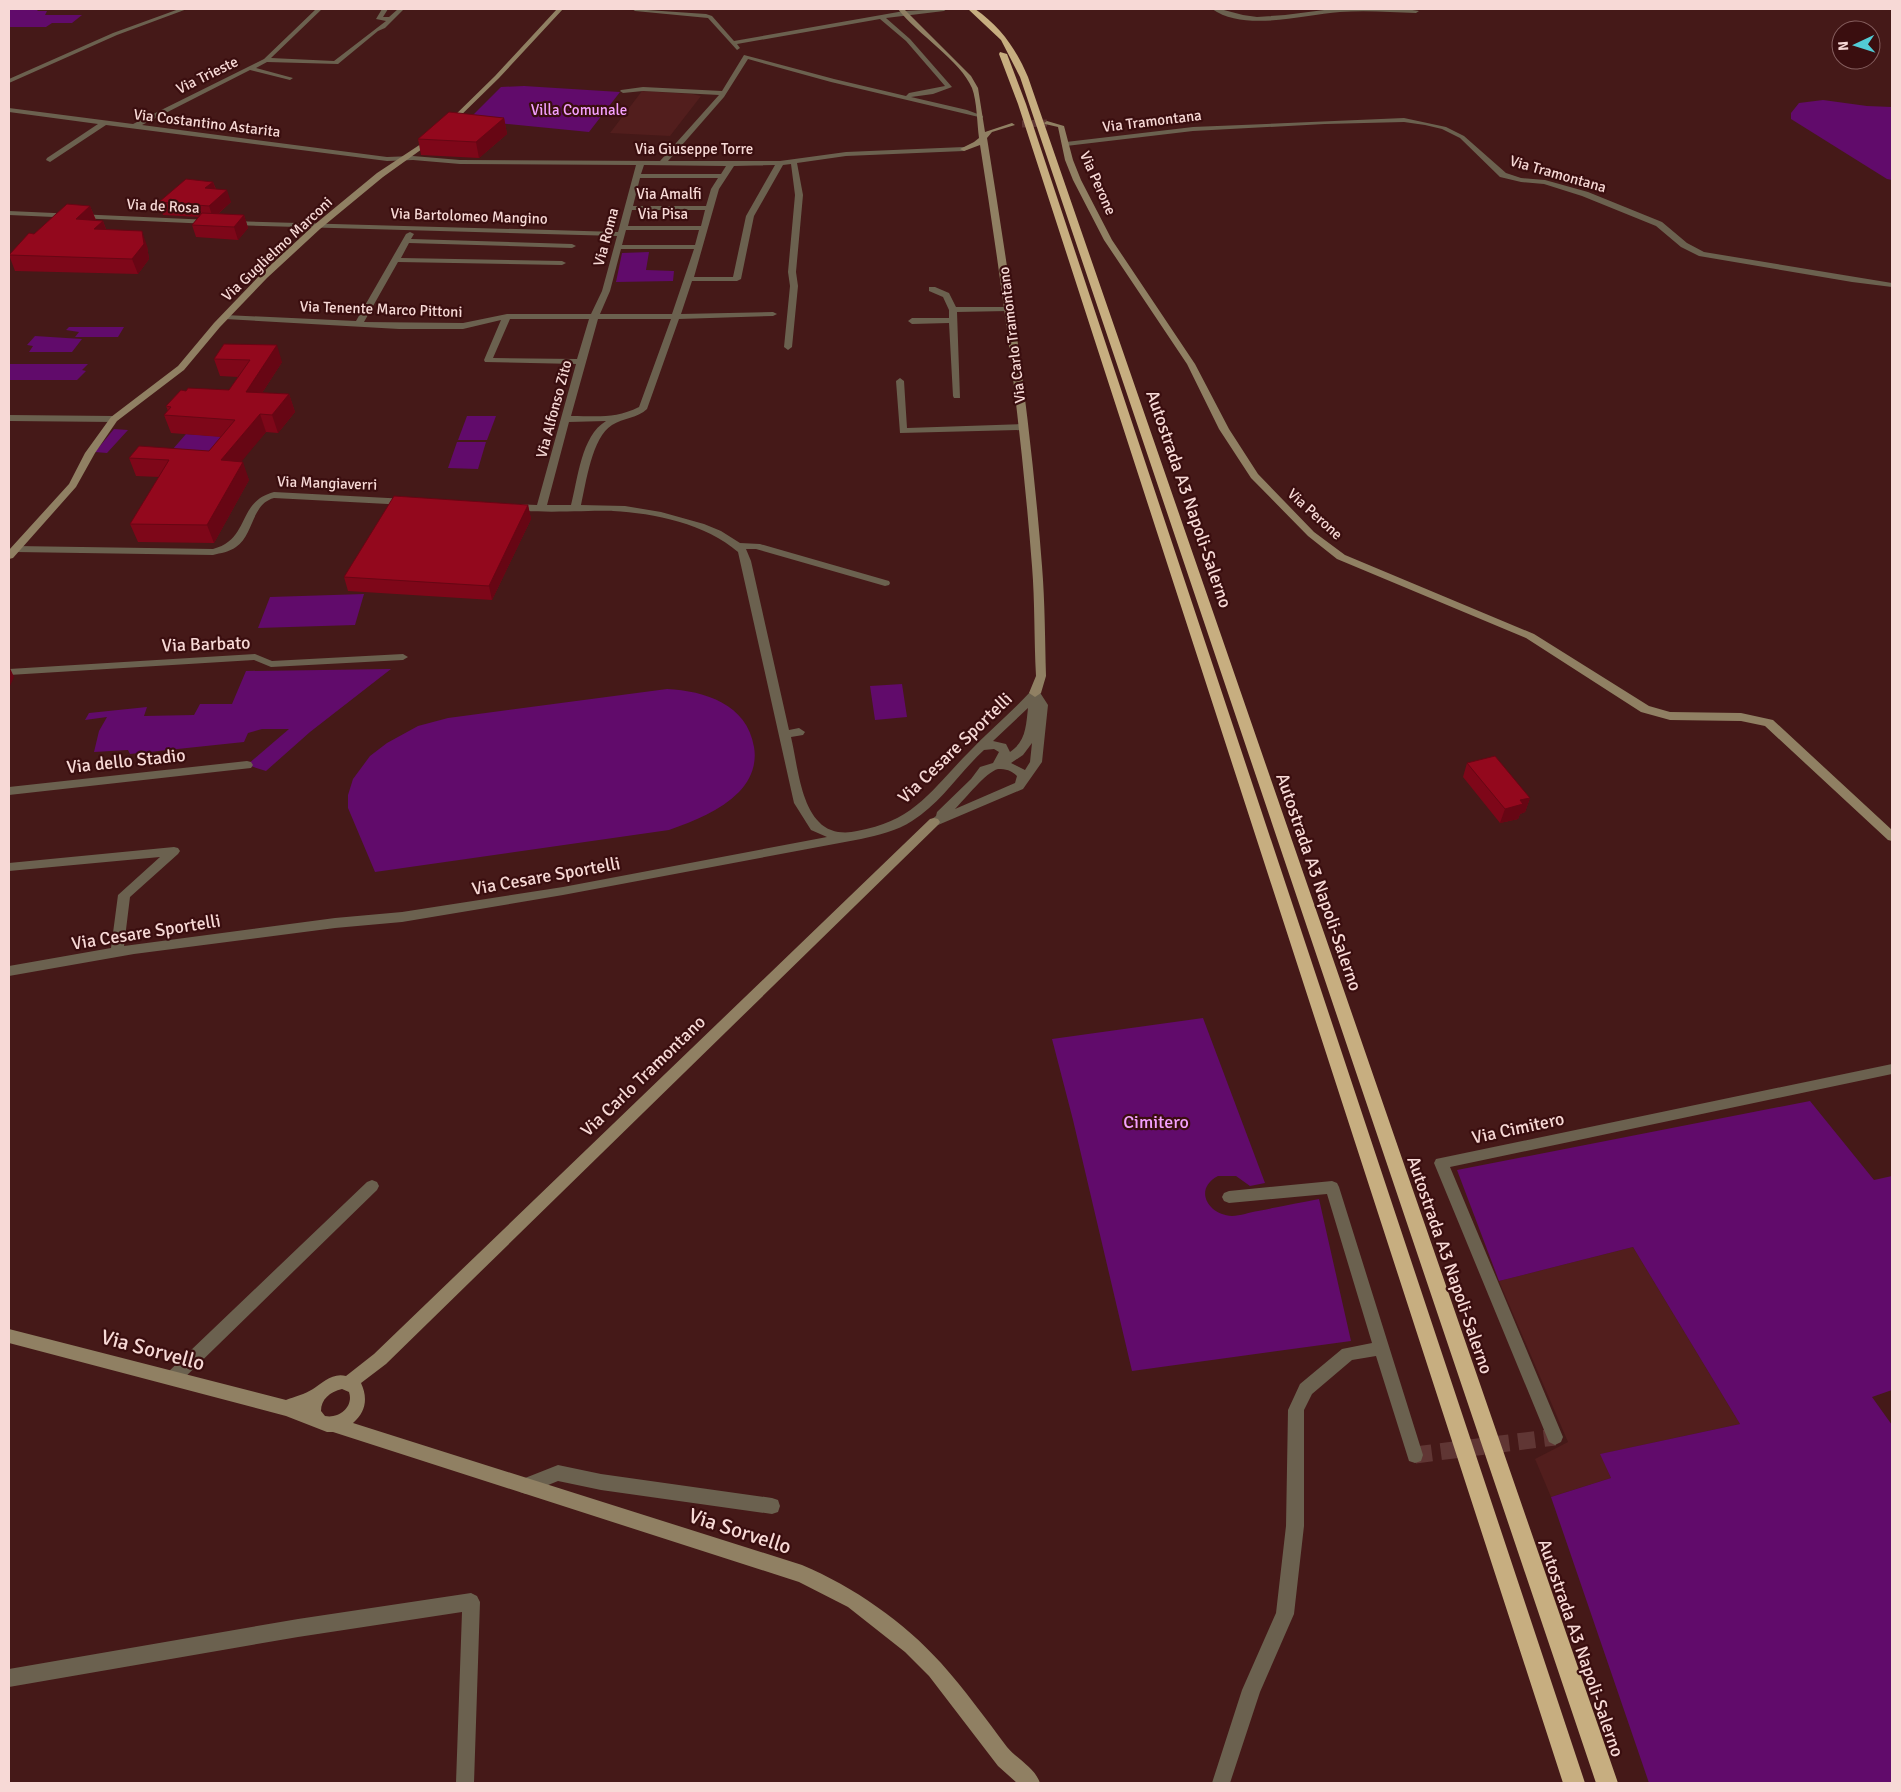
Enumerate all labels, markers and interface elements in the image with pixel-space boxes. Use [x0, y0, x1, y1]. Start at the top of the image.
north arrow [1831, 20, 1881, 70]
text: N [1835, 40, 1852, 51]
street label: Via Trieste [173, 52, 241, 98]
park label: Villa Comunale [531, 101, 627, 119]
street label: Via Costantino Astarita [133, 105, 281, 141]
street label: Via Tramontana [1101, 106, 1203, 136]
street label: Via Giuseppe Torre [635, 140, 753, 158]
street label: Via Perone [1076, 148, 1120, 218]
street label: Via Tramontana [1508, 152, 1608, 196]
street label: Via Amalfi [636, 185, 702, 203]
street label: Via Guglielmo Marconi [218, 193, 336, 305]
street label: Via de Rosa [126, 195, 200, 217]
street label: Via Bartolomeo Mangino [390, 204, 548, 228]
street label: Via Pisa [638, 205, 688, 223]
street label: Via Roma [590, 206, 622, 268]
street label: Via Carlo Tramontano [995, 265, 1029, 404]
street label: Via Tenente Marco Pittoni [299, 297, 463, 321]
street label: Via Alfonso Zito [532, 358, 576, 460]
street label: Autostrada A3 Napoli-Salerno [1141, 387, 1237, 611]
street label: Via Mangiaverri [277, 472, 377, 494]
street label: Via Perone [1284, 485, 1346, 543]
street label: Via Barbato [161, 631, 251, 657]
street label: Via Cesare Sportelli [893, 688, 1017, 808]
street label: Via dello Stadio [65, 744, 187, 778]
street label: Autostrada A3 Napoli-Salerno [1271, 770, 1367, 994]
street label: Via Cesare Sportelli [470, 852, 622, 900]
street label: Via Cesare Sportelli [70, 909, 222, 955]
street label: Via Carlo Tramontano [576, 1011, 710, 1141]
street label: Via Cimitero [1470, 1107, 1566, 1149]
park label: Cimitero [1123, 1111, 1189, 1133]
street label: Autostrada A3 Napoli-Salerno [1402, 1153, 1498, 1377]
street label: Via Sorvello [98, 1324, 208, 1376]
street label: Via Sorvello [685, 1502, 795, 1560]
street label: Autostrada A3 Napoli-Salerno [1533, 1536, 1629, 1760]

